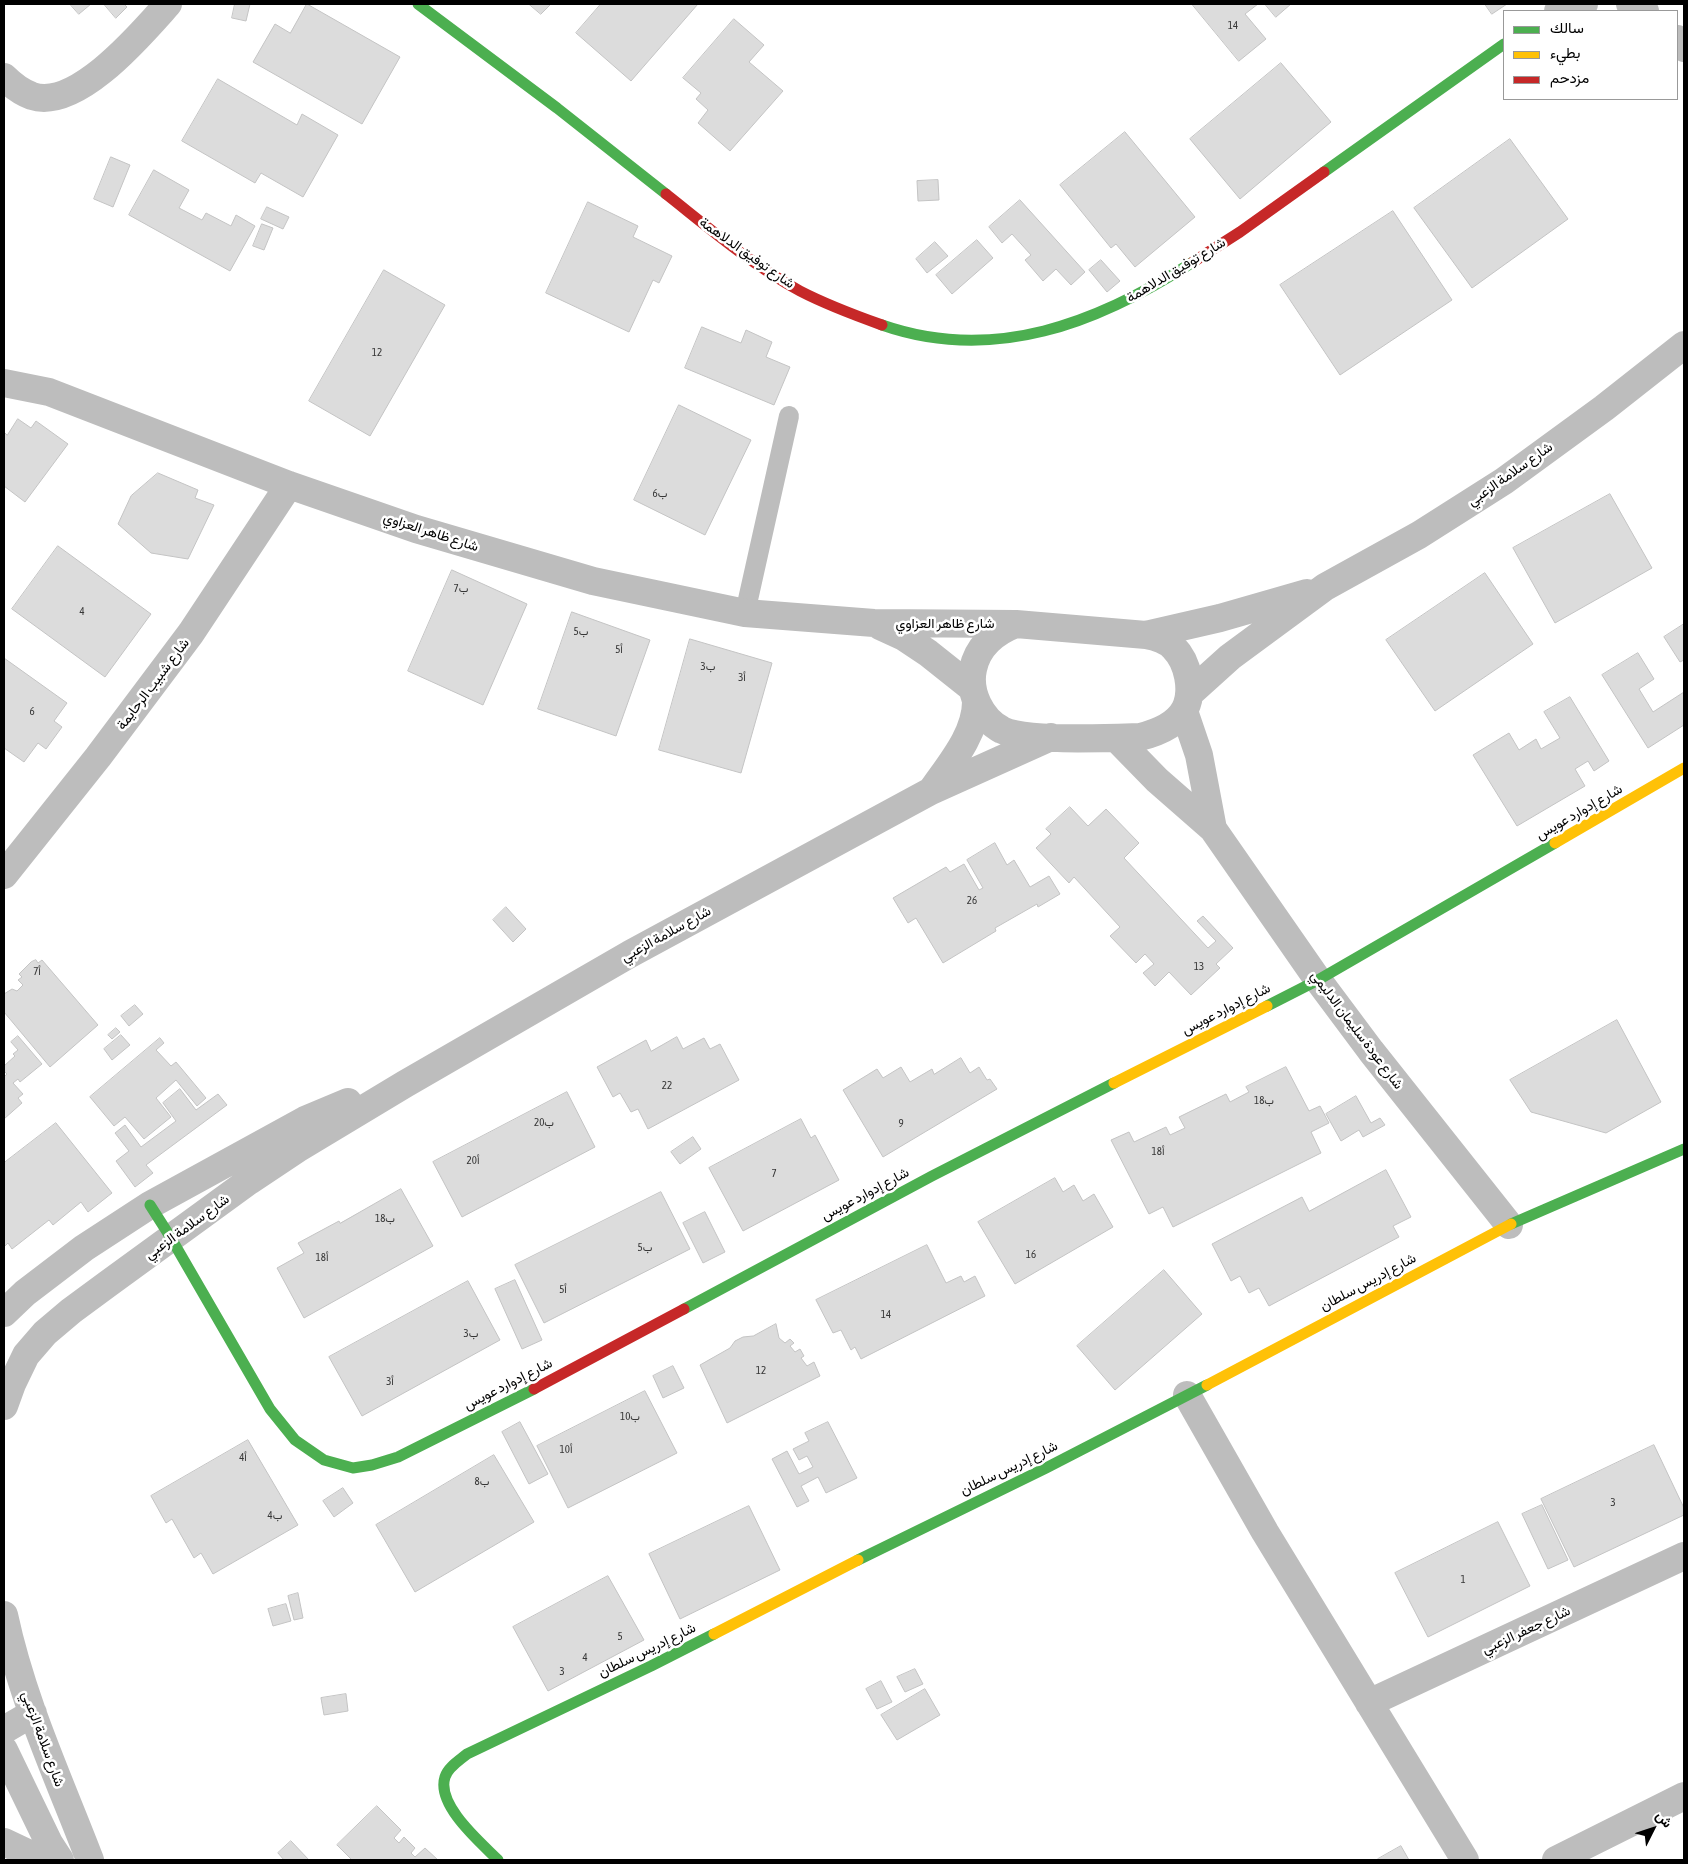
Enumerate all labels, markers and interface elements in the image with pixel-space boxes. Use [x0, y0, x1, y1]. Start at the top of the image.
legend [1503, 10, 1678, 100]
house number: 14 [1228, 19, 1238, 33]
text: سالك [1550, 19, 1584, 36]
text: بطيء [1550, 44, 1580, 61]
text: مزدحم [1550, 69, 1589, 86]
street label: شارع توفيق الدلاهمة [696, 214, 798, 292]
street label: شارع توفيق الدلاهمة [1123, 234, 1229, 306]
house number: 12 [372, 346, 382, 360]
street label: شارع سلامة الزعبي [1464, 438, 1556, 510]
house number: 6ب [653, 487, 667, 501]
street label: شارع ظاهر العزاوي [381, 509, 481, 555]
house number: 7ب [454, 582, 468, 596]
house number: 4 [79, 605, 85, 619]
street label: شارع ظاهر العزاوي [896, 616, 994, 632]
house number: 5ب [574, 625, 588, 639]
street label: شارع شبيب الرحايمة [113, 635, 193, 733]
house number: 5أ [615, 643, 623, 657]
house number: 3ب [701, 660, 715, 674]
house number: 3أ [738, 671, 746, 685]
house number: 6 [29, 705, 35, 719]
street label: شارع إدوارد عويس [1533, 780, 1625, 844]
house number: 26 [967, 894, 977, 908]
street label: شارع سلامة الزعبي [618, 902, 714, 966]
house number: 13 [1194, 960, 1204, 974]
house number: 7أ [33, 965, 41, 979]
street label: شارع عودة سليمان الدليمي [1307, 968, 1407, 1092]
street label: شارع إدوارد عويس [1179, 979, 1273, 1039]
house number: 22 [662, 1079, 672, 1093]
house number: 18ب [1254, 1094, 1274, 1108]
house number: 20ب [534, 1116, 554, 1130]
house number: 9 [898, 1117, 904, 1131]
house number: 18أ [1152, 1145, 1164, 1159]
house number: 20أ [467, 1154, 479, 1168]
street label: شارع إدوارد عويس [818, 1164, 912, 1224]
house number: 7 [771, 1167, 777, 1181]
street label: شارع سلامة الزعبي [141, 1191, 233, 1263]
house number: 18ب [375, 1212, 395, 1226]
house number: 5ب [638, 1241, 652, 1255]
house number: 16 [1026, 1248, 1036, 1262]
street label: شارع إدريس سلطان [1317, 1250, 1419, 1314]
house number: 18أ [316, 1251, 328, 1265]
house number: 5أ [559, 1283, 567, 1297]
house number: 14 [881, 1308, 891, 1322]
house number: 3ب [464, 1327, 478, 1341]
street label: شارع إدوارد عويس [461, 1354, 555, 1414]
house number: 12 [756, 1364, 766, 1378]
house number: 3أ [386, 1375, 394, 1389]
house number: 10ب [620, 1410, 640, 1424]
street label: شارع إدريس سلطان [957, 1437, 1061, 1499]
house number: 10أ [560, 1443, 572, 1457]
house number: 4أ [239, 1451, 247, 1465]
house number: 8ب [475, 1475, 489, 1489]
house number: 3 [1610, 1496, 1616, 1510]
house number: 4ب [268, 1509, 282, 1523]
house number: 1 [1460, 1573, 1466, 1587]
street label: شارع جعفر الزعبي [1479, 1602, 1573, 1658]
street label: شارع إدريس سلطان [595, 1619, 699, 1681]
house number: 5 [617, 1630, 623, 1644]
house number: 4 [582, 1651, 588, 1665]
house number: 3 [559, 1665, 565, 1679]
street label: شارع سلامة الزعبي [18, 1689, 68, 1789]
north arrow [1628, 1804, 1678, 1854]
text: ش [1653, 1808, 1676, 1831]

